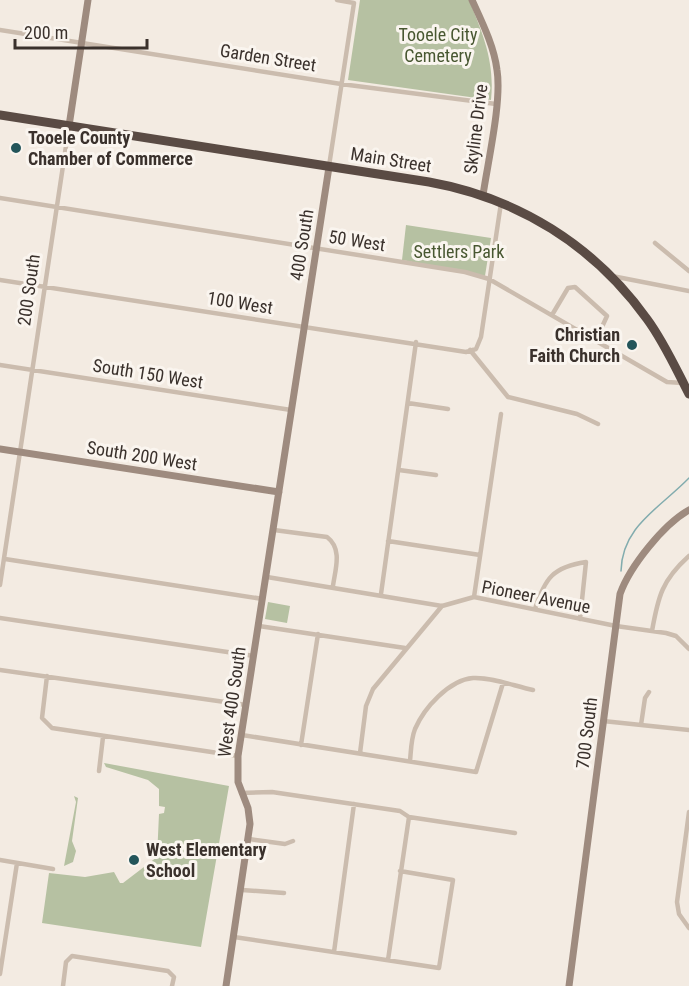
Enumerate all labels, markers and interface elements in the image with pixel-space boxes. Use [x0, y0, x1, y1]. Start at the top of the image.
scale bar [15, 12, 147, 50]
text: 200 m [24, 22, 68, 43]
park label: Tooele City Cemetery [399, 24, 478, 66]
street label: Garden Street [219, 40, 318, 75]
street label: Skyline Drive [460, 83, 491, 175]
place label: Tooele County Chamber of Commerce [28, 127, 193, 169]
marker: Tooele County Chamber of Commerce [9, 141, 23, 155]
street label: Main Street [349, 143, 433, 176]
street label: 400 South [286, 208, 317, 282]
street label: 50 West [327, 226, 387, 255]
park label: Settlers Park [414, 241, 504, 262]
street label: 200 South [13, 253, 44, 327]
street label: 100 West [206, 287, 274, 318]
place label: Christian Faith Church [529, 324, 620, 366]
marker: Christian Faith Church [625, 338, 639, 352]
street label: South 150 West [91, 354, 205, 393]
street label: South 200 West [85, 436, 199, 475]
street label: Pioneer Avenue [480, 576, 592, 617]
street label: West 400 South [213, 645, 250, 759]
street label: 700 South [572, 696, 601, 770]
place label: West Elementary School [146, 839, 267, 881]
marker: West Elementary School [127, 853, 141, 867]

